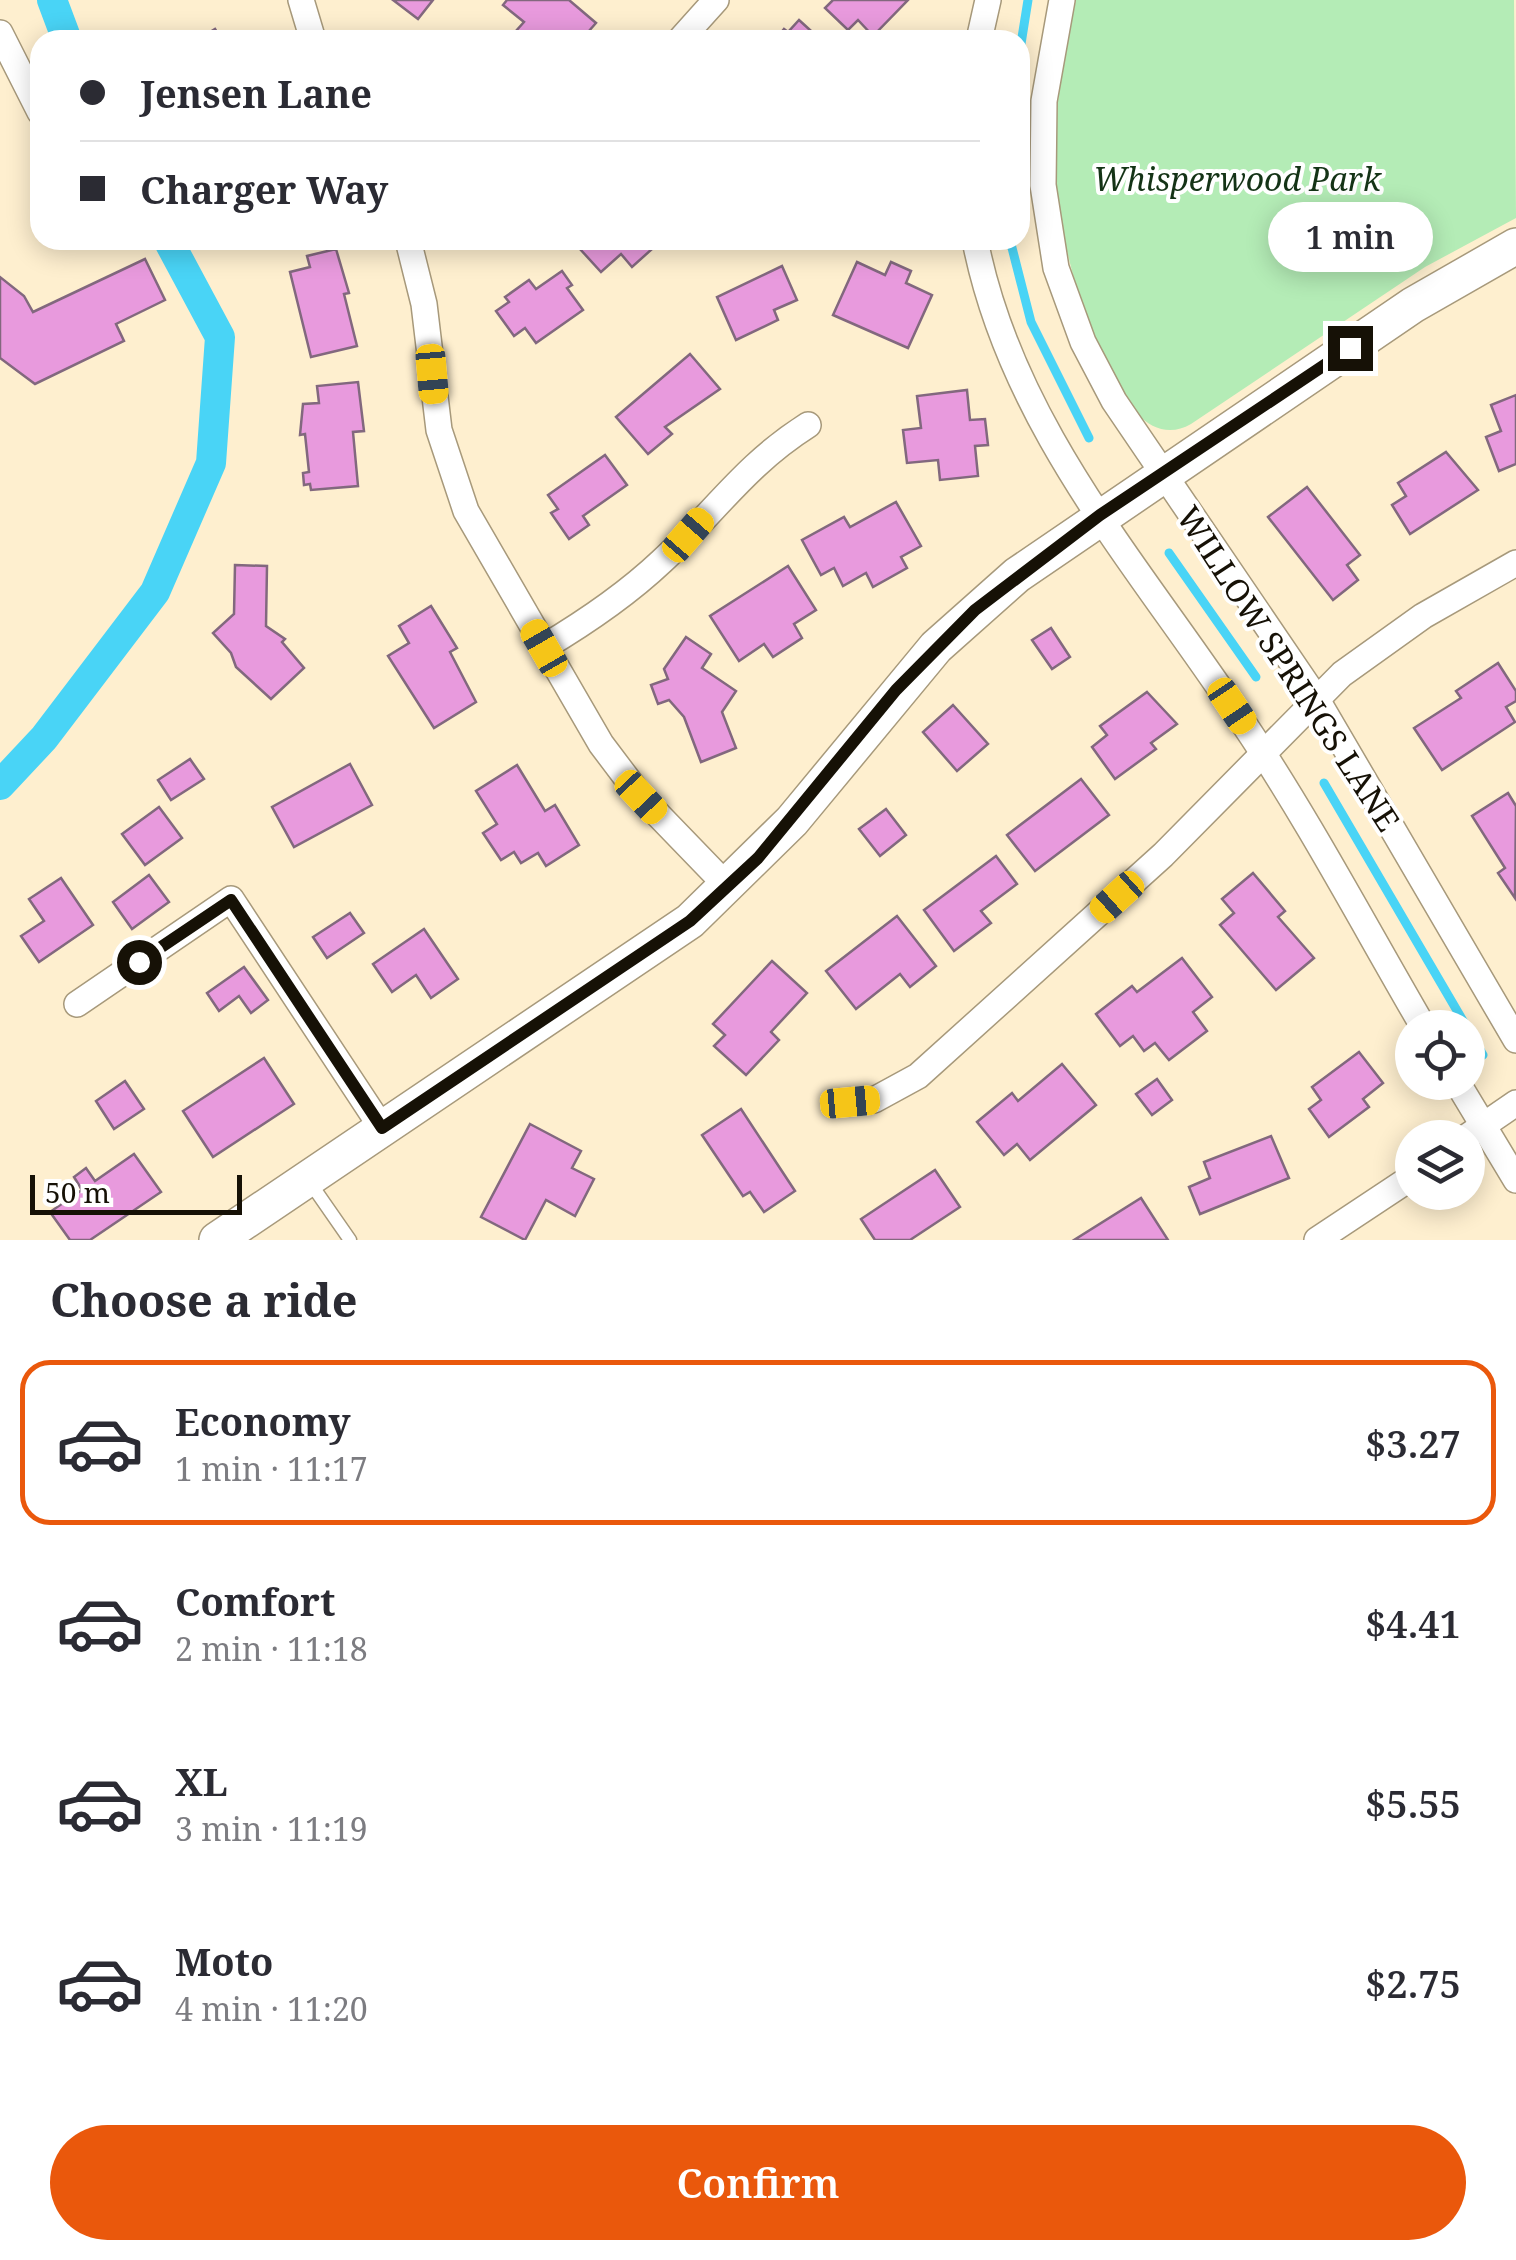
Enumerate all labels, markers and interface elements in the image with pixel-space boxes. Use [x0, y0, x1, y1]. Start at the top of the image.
text: Jensen Lane [140, 67, 372, 119]
park label: Whisperwood Park [1093, 157, 1383, 200]
text: Charger Way [140, 163, 388, 215]
callout: 1 min [1268, 203, 1432, 273]
text: 1 min [1306, 215, 1395, 258]
route end [1328, 326, 1373, 371]
car [414, 343, 450, 405]
street label: WILLOW SPRINGS LANE [1168, 497, 1410, 839]
car [657, 503, 719, 567]
car [516, 615, 572, 681]
car [1203, 673, 1261, 739]
car [610, 765, 672, 829]
car [1085, 866, 1149, 928]
route start [117, 940, 162, 985]
map controls [1395, 1010, 1485, 1210]
button: locate [1395, 1010, 1485, 1100]
car [819, 1084, 881, 1120]
button: layers [1395, 1120, 1485, 1210]
scale bar [30, 1170, 242, 1214]
text: 50 m [45, 1173, 110, 1211]
text: Choose a ride [50, 1269, 358, 1330]
text: Economy [175, 1395, 351, 1447]
icon: car [55, 1398, 145, 1488]
text: $3.27 [1365, 1417, 1461, 1469]
text: 1 min · 11:17 [175, 1447, 368, 1490]
text: Comfort [175, 1575, 335, 1627]
icon: car [55, 1578, 145, 1668]
text: $4.41 [1365, 1597, 1461, 1649]
text: 2 min · 11:18 [175, 1627, 368, 1670]
text: XL [175, 1755, 228, 1807]
icon: car [55, 1758, 145, 1848]
text: $5.55 [1365, 1777, 1461, 1829]
text: 3 min · 11:19 [175, 1807, 368, 1850]
text: Moto [175, 1935, 273, 1987]
icon: car [55, 1938, 145, 2028]
text: $2.75 [1365, 1957, 1461, 2009]
text: 4 min · 11:20 [175, 1987, 368, 2030]
button: Confirm [50, 2125, 1466, 2240]

